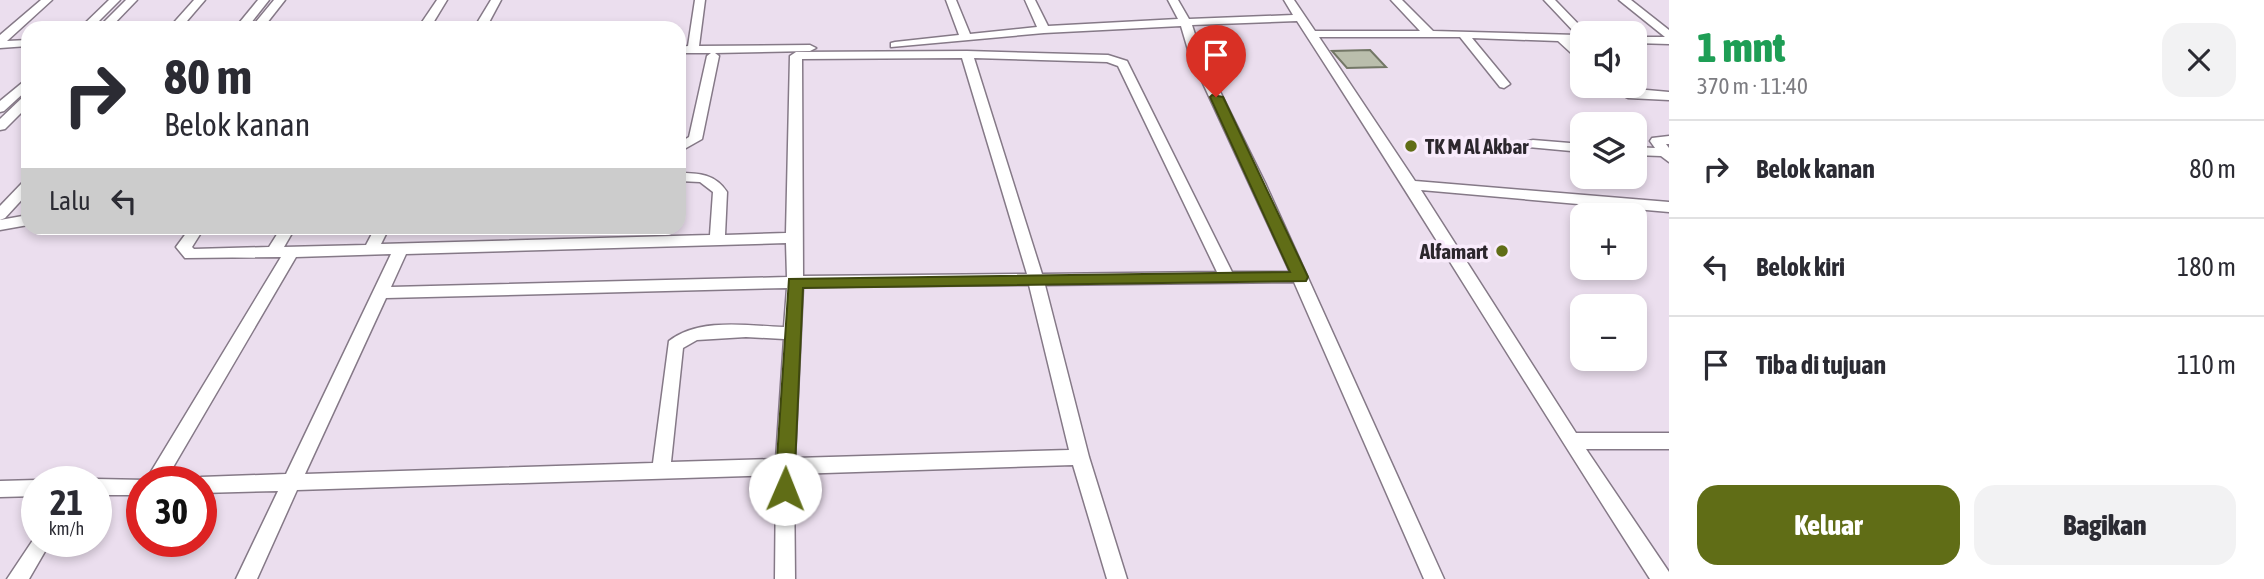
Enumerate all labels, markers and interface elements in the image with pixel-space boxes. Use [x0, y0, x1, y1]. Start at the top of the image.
map controls [1570, 21, 1647, 371]
button: sound [1570, 21, 1647, 98]
text: 1 mnt [1697, 23, 1785, 71]
button: close [2162, 23, 2236, 97]
pin [1186, 25, 1246, 97]
icon: arrive [1197, 36, 1235, 74]
text: 80 m [164, 48, 252, 104]
icon: right [49, 49, 140, 140]
text: 370 m · 11:40 [1697, 73, 1808, 99]
text: Belok kanan [164, 106, 310, 143]
button: layers [1570, 112, 1647, 189]
place label: TK M Al Akbar [1425, 134, 1529, 158]
marker: TK M Al Akbar [1403, 138, 1419, 154]
icon: right [1697, 150, 1735, 188]
text: Belok kanan [1756, 154, 1875, 184]
text: 80 m [2189, 154, 2236, 184]
icon: left [105, 182, 143, 220]
text: Lalu [49, 186, 91, 216]
button: + [1570, 203, 1647, 280]
place label: Alfamart [1419, 239, 1488, 263]
marker: Alfamart [1494, 243, 1510, 259]
icon: left [1697, 248, 1735, 286]
text: Belok kiri [1756, 252, 1845, 282]
text: 180 m [2177, 252, 2236, 282]
button: − [1570, 294, 1647, 371]
icon: arrive [1697, 346, 1735, 384]
text: Tiba di tujuan [1756, 350, 1886, 380]
text: 110 m [2177, 350, 2236, 380]
position arrow [748, 452, 822, 526]
speed limit sign: 30 [126, 466, 217, 557]
text: 21 [50, 482, 83, 522]
button: Keluar [1697, 485, 1960, 565]
button: Bagikan [1974, 485, 2236, 565]
text: km/h [49, 518, 84, 539]

